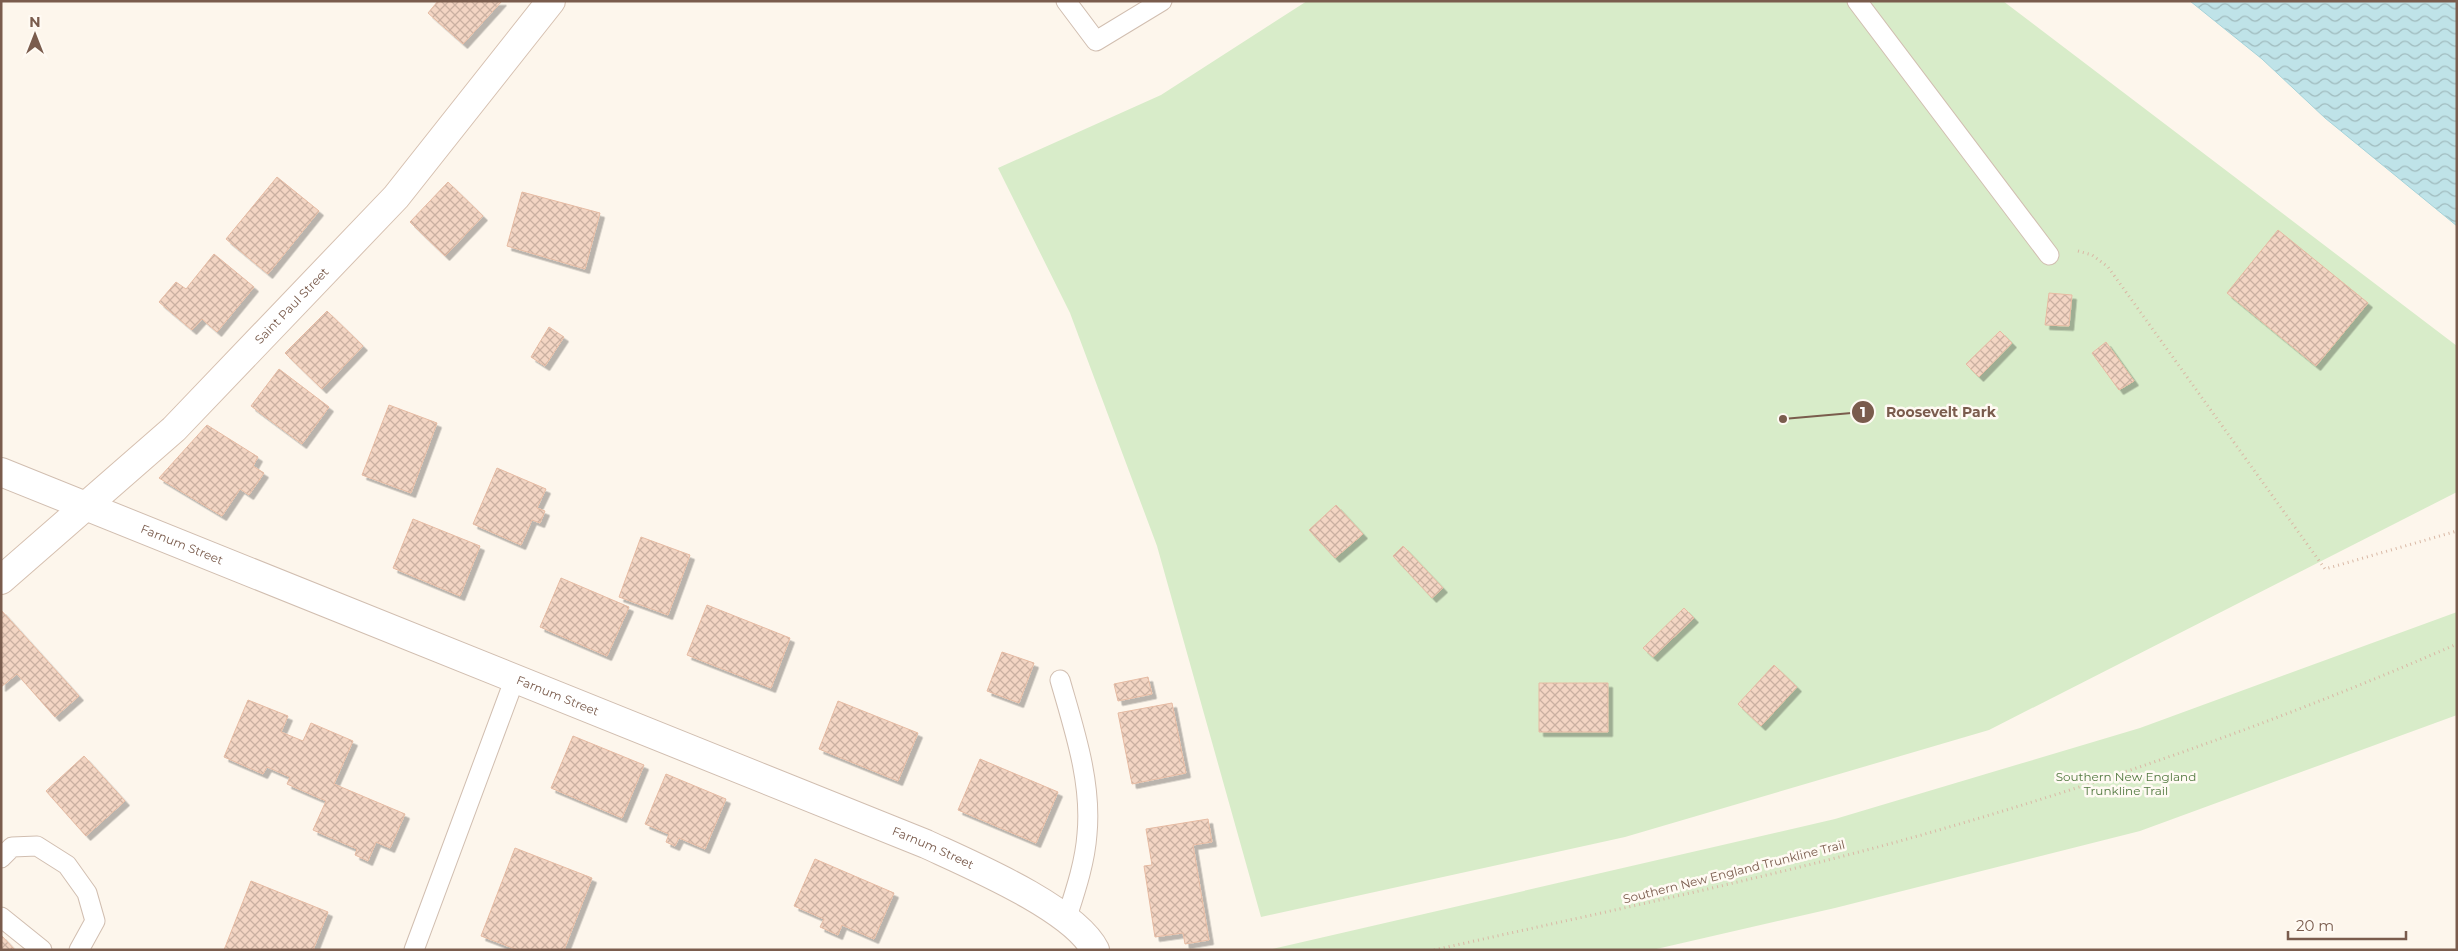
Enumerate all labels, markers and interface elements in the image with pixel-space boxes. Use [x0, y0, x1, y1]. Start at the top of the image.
north arrow [10, 10, 60, 60]
text: N [29, 13, 41, 31]
street label: Saint Paul Street [251, 264, 332, 347]
callout: Roosevelt Park [1851, 398, 2006, 427]
text: 1 [1860, 402, 1866, 421]
text: Roosevelt Park [1886, 403, 1997, 421]
street label: Farnum Street [139, 521, 226, 568]
street label: Farnum Street [514, 672, 601, 719]
park label: Southern New England Trunkline Trail [2056, 769, 2196, 798]
street label: Farnum Street [890, 823, 976, 872]
street label: Southern New England Trunkline Trail [1621, 837, 1846, 906]
scale bar [2288, 908, 2406, 940]
text: 20 m [2296, 916, 2334, 935]

